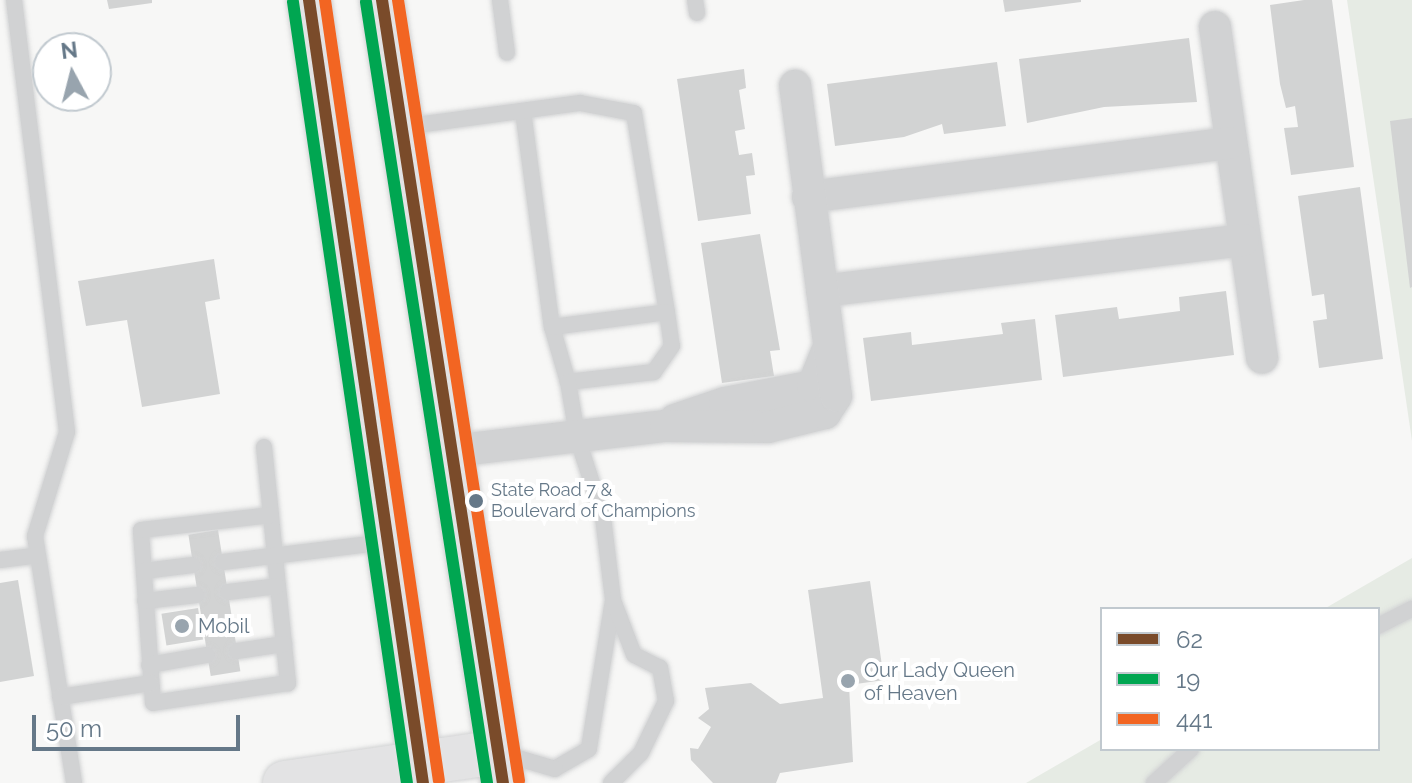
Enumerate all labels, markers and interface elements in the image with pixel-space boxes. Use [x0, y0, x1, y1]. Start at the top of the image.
north arrow [32, 32, 112, 112]
text: N [59, 36, 79, 64]
place label: State Road 7 & Boulevard of Champions [491, 480, 696, 522]
marker: State Road 7 & Boulevard of Champions [468, 493, 484, 509]
legend [1100, 607, 1380, 751]
place label: Mobil [198, 614, 249, 638]
marker: Mobil [173, 617, 191, 635]
text: 62 [1176, 625, 1203, 654]
place label: Our Lady Queen of Heaven [864, 658, 1016, 705]
text: 19 [1176, 665, 1200, 694]
marker: Our Lady Queen of Heaven [839, 672, 857, 690]
scale bar [36, 699, 244, 749]
text: 441 [1176, 705, 1212, 734]
text: 50 m [46, 714, 102, 743]

